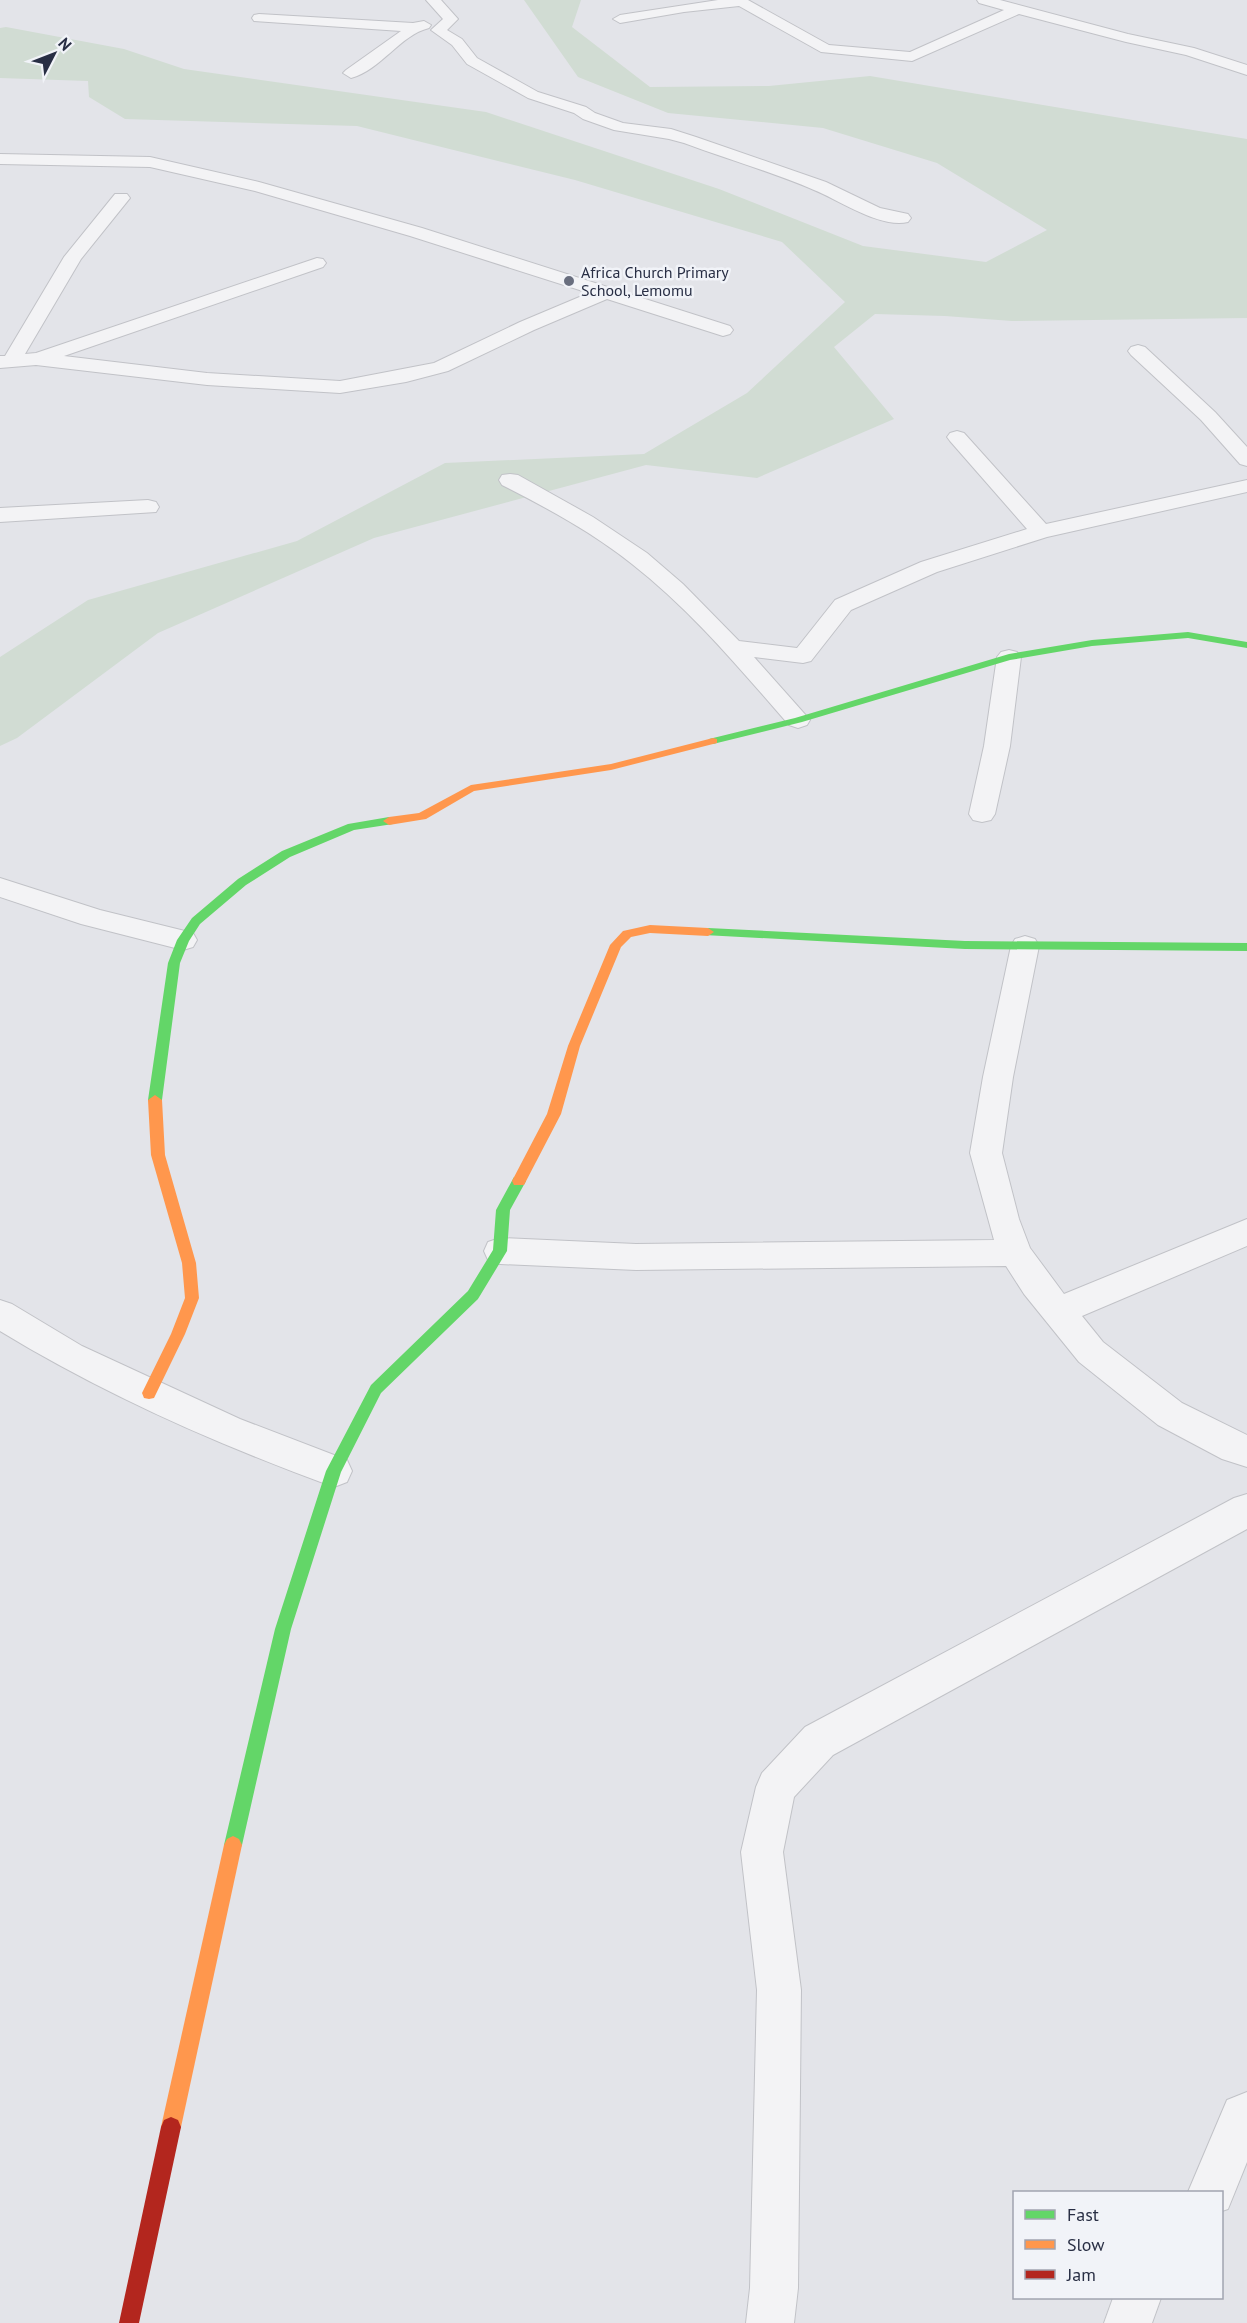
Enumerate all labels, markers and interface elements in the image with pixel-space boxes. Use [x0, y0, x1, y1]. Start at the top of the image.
north arrow [24, 24, 84, 84]
text: N [54, 33, 76, 55]
place label: Africa Church Primary School, Lemomu [581, 262, 729, 300]
marker: Africa Church Primary School, Lemomu [562, 274, 576, 288]
legend [1013, 2191, 1223, 2299]
text: Fast [1067, 2203, 1099, 2226]
text: Slow [1067, 2233, 1105, 2256]
text: Jam [1066, 2263, 1096, 2286]

